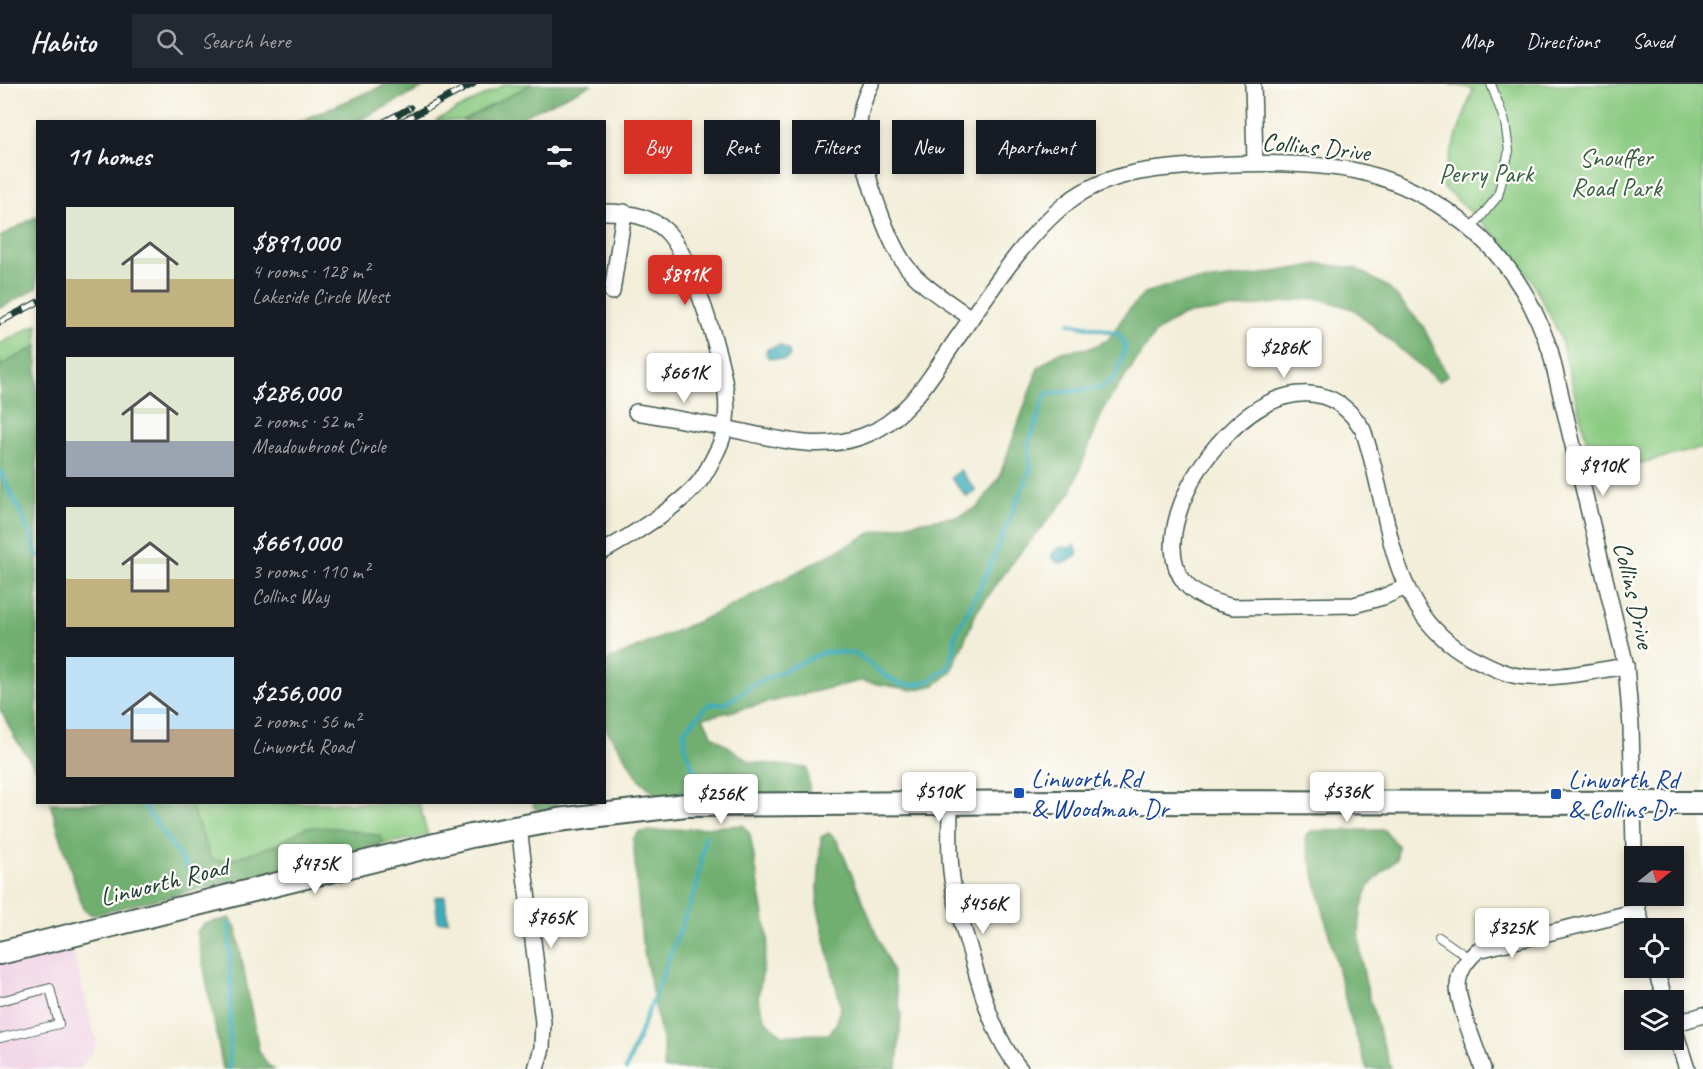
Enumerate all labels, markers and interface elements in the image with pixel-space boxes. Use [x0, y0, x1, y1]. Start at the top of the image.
search box [132, 14, 552, 68]
text: Habito [30, 24, 96, 59]
icon: search [153, 25, 186, 58]
text: Search here [201, 27, 291, 55]
text: Map [1461, 28, 1493, 54]
text: Directions [1526, 28, 1599, 54]
text: Saved [1632, 28, 1673, 54]
chip: Buy [624, 120, 692, 174]
chip: Rent [704, 120, 780, 174]
chip: Filters [792, 120, 880, 174]
chip: New [892, 120, 964, 174]
chip: Apartment [976, 120, 1096, 174]
street label: Collins Drive [1260, 125, 1374, 169]
text: 11 homes [66, 140, 151, 173]
icon: filters [543, 140, 576, 173]
park label: Snouffer Road Park [1571, 141, 1664, 204]
park label: Perry Park [1439, 157, 1534, 190]
text: $891,000 [252, 226, 339, 259]
icon: home [114, 231, 186, 303]
pin: $891K [643, 255, 727, 306]
text: 4 rooms · 128 m² [252, 259, 369, 284]
text: $891K [662, 262, 708, 287]
text: Lakeside Circle West [252, 284, 389, 309]
pin: $286K [1242, 328, 1326, 379]
text: $286K [1261, 335, 1307, 360]
pin: $661K [642, 353, 726, 404]
text: $661K [661, 360, 708, 385]
text: $286,000 [252, 376, 340, 409]
icon: home [114, 381, 186, 453]
text: 2 rooms · 52 m² [252, 409, 360, 434]
text: Meadowbrook Circle [252, 434, 386, 459]
pin: $910K [1561, 446, 1645, 497]
text: $910K [1580, 453, 1626, 478]
text: $661,000 [252, 526, 340, 559]
icon: home [114, 531, 186, 603]
street label: Collins Drive [1606, 539, 1663, 654]
text: 3 rooms · 110 m² [252, 559, 369, 584]
text: Collins Way [252, 584, 329, 609]
text: $256,000 [252, 676, 339, 709]
icon: home [114, 681, 186, 753]
text: 2 rooms · 56 m² [252, 709, 360, 734]
text: Linworth Road [252, 734, 353, 759]
place label: Linworth Rd & Woodman Dr [1031, 762, 1171, 825]
place label: Linworth Rd & Collins Dr [1568, 763, 1682, 826]
pin: $510K [897, 772, 981, 823]
pin: $536K [1305, 772, 1389, 823]
pin: $256K [679, 774, 763, 825]
text: $510K [916, 779, 962, 804]
text: $536K [1324, 779, 1370, 804]
text: $256K [698, 781, 744, 806]
marker: Linworth Rd & Woodman Dr [1012, 786, 1026, 800]
marker: Linworth Rd & Collins Dr [1549, 787, 1563, 801]
pin: $475K [273, 844, 357, 895]
north arrow [1624, 846, 1684, 906]
map controls [1624, 846, 1684, 1050]
street label: Linworth Road [96, 849, 235, 914]
text: $475K [292, 851, 338, 876]
pin: $456K [941, 884, 1025, 935]
text: $456K [960, 891, 1006, 916]
pin: $765K [509, 898, 593, 949]
text: $765K [528, 905, 574, 930]
pin: $325K [1470, 908, 1554, 959]
text: $325K [1489, 915, 1535, 940]
button: locate [1624, 918, 1684, 978]
button: layers [1624, 990, 1684, 1050]

